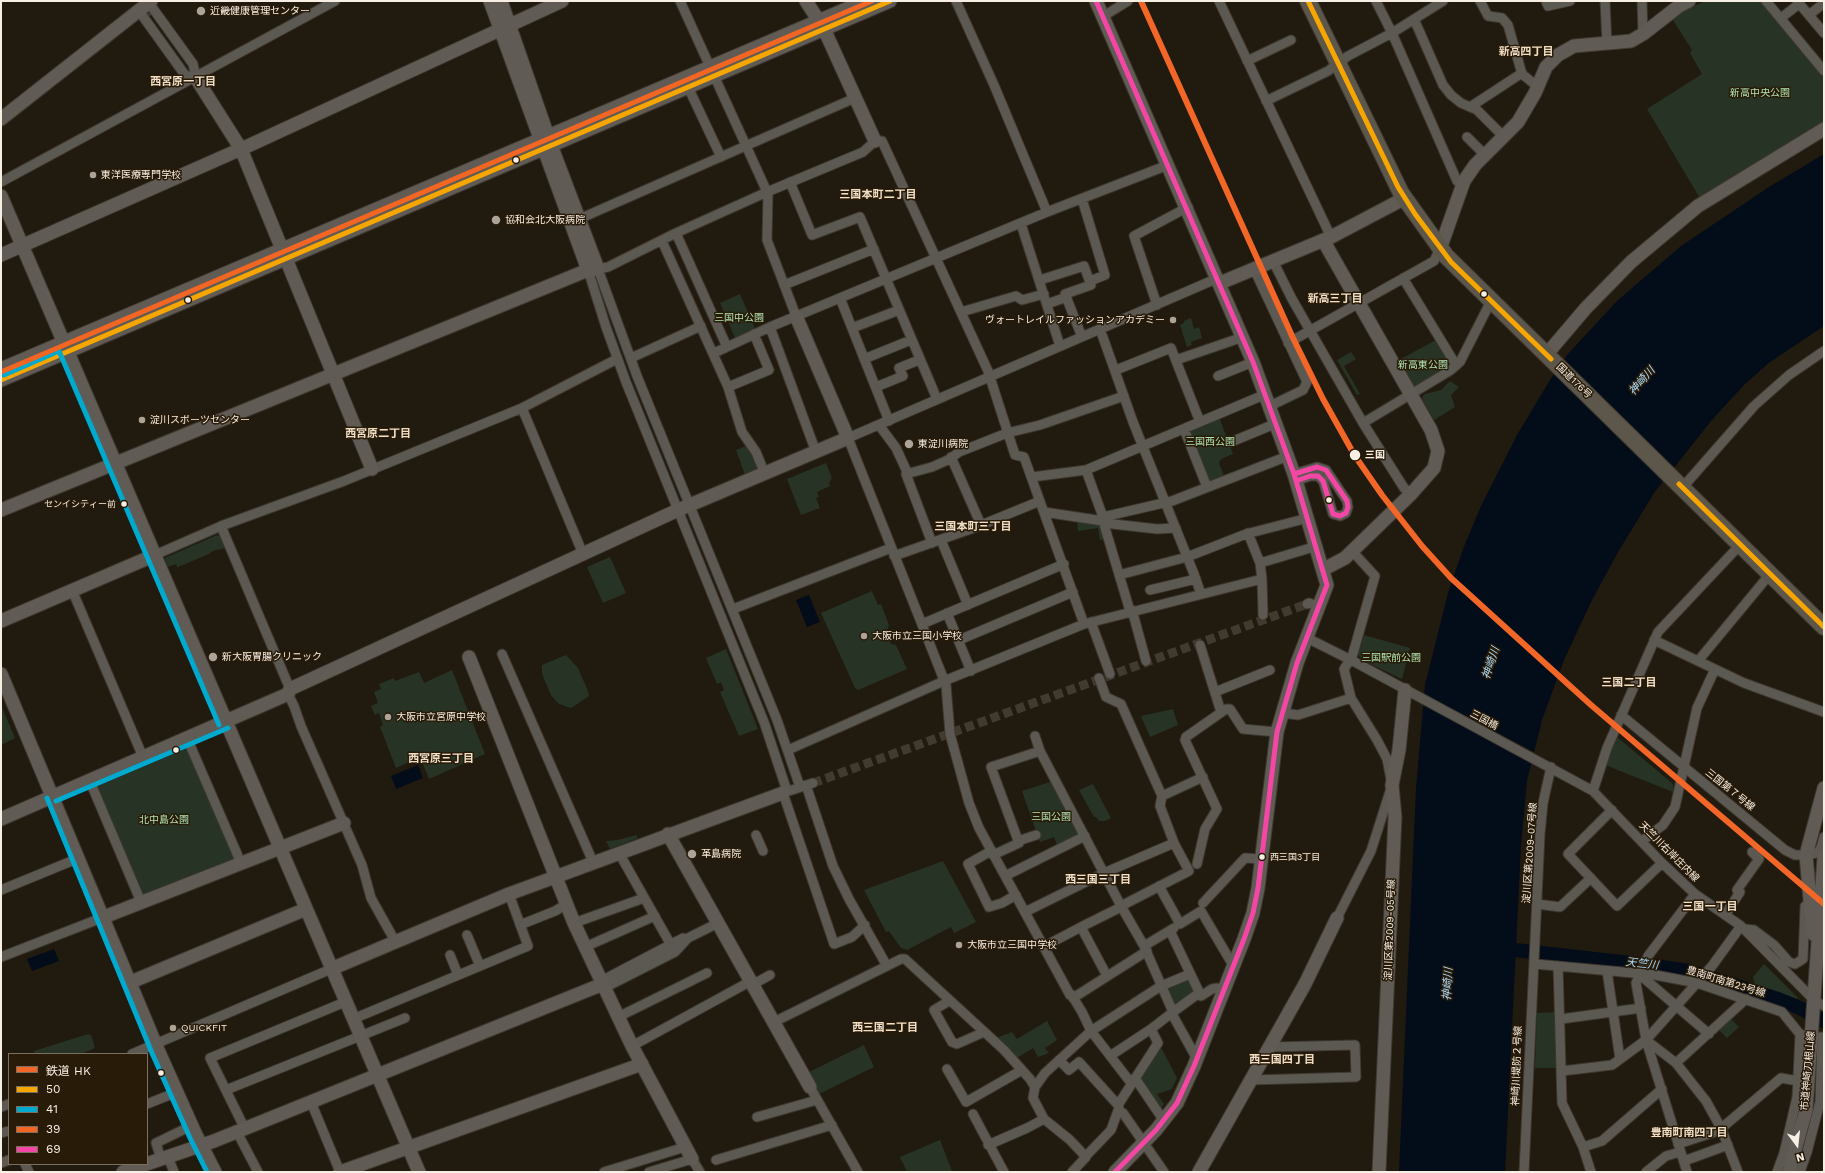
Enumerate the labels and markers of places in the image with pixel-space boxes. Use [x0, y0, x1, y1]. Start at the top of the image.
marker: 近畿健康管理センター [195, 5, 207, 17]
place label: 近畿健康管理センター [210, 5, 310, 17]
unlabelled marker [511, 155, 521, 165]
place label: 東洋医療専門学校 [101, 169, 181, 181]
marker: 東洋医療専門学校 [88, 170, 98, 180]
marker: 協和会北大阪病院 [490, 214, 502, 226]
place label: 協和会北大阪病院 [505, 214, 585, 226]
unlabelled marker [1479, 289, 1489, 299]
unlabelled marker [183, 295, 193, 305]
place label: ヴォートレイルファッションアカデミー [985, 314, 1165, 326]
marker: ヴォートレイルファッションアカデミー [1168, 315, 1178, 325]
place label: 淀川スポーツセンター [150, 414, 250, 426]
marker: 淀川スポーツセンター [137, 415, 147, 425]
marker: 東淀川病院 [903, 438, 915, 450]
place label: 東淀川病院 [918, 438, 968, 450]
marker: 三国 [1348, 448, 1362, 462]
place label: 三国 [1365, 449, 1385, 461]
unlabelled marker [1324, 495, 1334, 505]
place label: センイシティー前 [44, 499, 116, 509]
marker: センイシティー前 [119, 499, 129, 509]
place label: 大阪市立三国小学校 [872, 630, 962, 642]
marker: 大阪市立三国小学校 [859, 631, 869, 641]
marker: 新大阪胃腸クリニック [207, 651, 219, 663]
place label: 新大阪胃腸クリニック [222, 651, 322, 663]
place label: 大阪市立宮原中学校 [396, 711, 486, 723]
marker: 大阪市立宮原中学校 [383, 712, 393, 722]
unlabelled marker [171, 745, 181, 755]
marker: 革島病院 [686, 848, 698, 860]
place label: 革島病院 [701, 848, 741, 860]
marker: 西三国3丁目 [1257, 852, 1267, 862]
place label: 西三国3丁目 [1270, 852, 1320, 862]
place label: 大阪市立三国中学校 [967, 939, 1057, 951]
marker: 大阪市立三国中学校 [954, 940, 964, 950]
place label: QUICKFIT [181, 1022, 227, 1034]
marker: QUICKFIT [168, 1023, 178, 1033]
unlabelled marker [156, 1068, 166, 1078]

